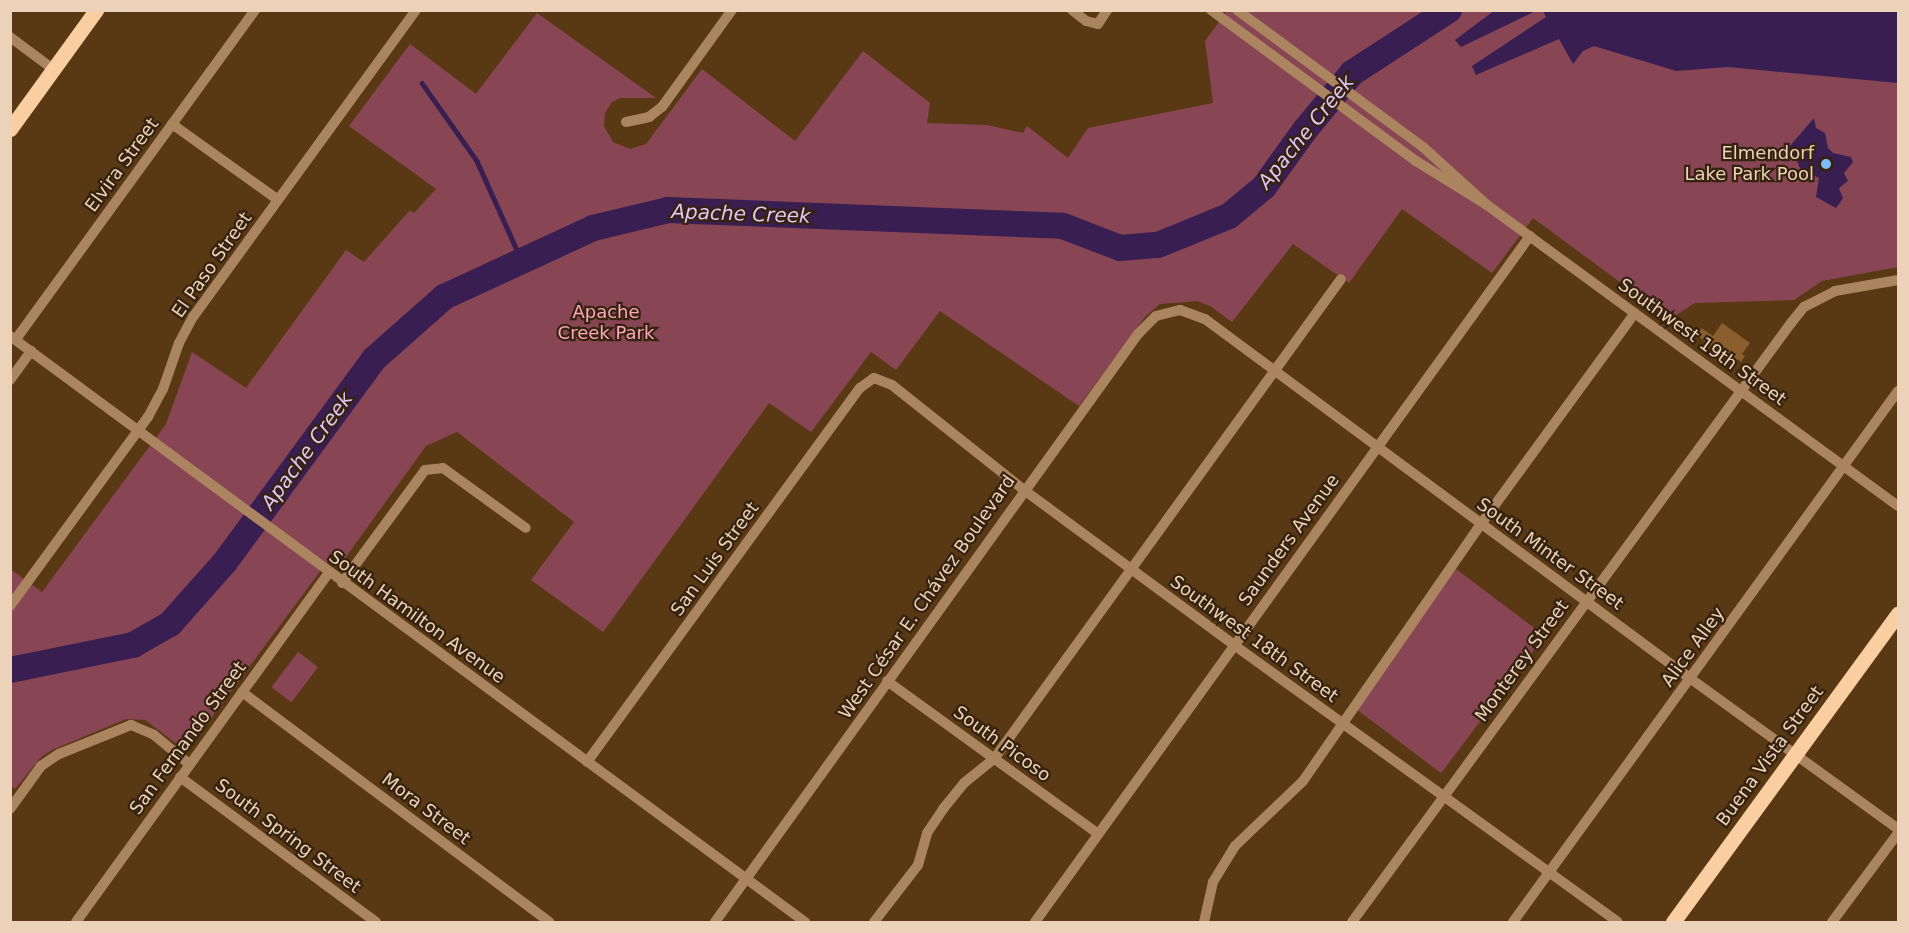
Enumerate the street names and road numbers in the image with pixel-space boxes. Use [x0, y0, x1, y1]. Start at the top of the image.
street label: Elvira Street [81, 114, 163, 216]
street label: El Paso Street [168, 208, 256, 322]
street label: Southwest 19th Street [1614, 274, 1790, 410]
street label: Saunders Avenue [1234, 470, 1344, 610]
street label: West César E. Chávez Boulevard [834, 471, 1020, 723]
street label: South Minter Street [1472, 494, 1628, 614]
street label: San Luis Street [666, 498, 764, 620]
street label: South Hamilton Avenue [325, 546, 509, 688]
street label: Southwest 18th Street [1166, 571, 1342, 707]
street label: Monterey Street [1471, 596, 1573, 726]
street label: Alice Alley [1657, 603, 1729, 691]
street label: San Fernando Street [125, 657, 251, 819]
street label: Buena Vista Street [1712, 682, 1828, 830]
street label: South Picoso [949, 702, 1055, 786]
street label: Mora Street [377, 769, 475, 849]
street label: South Spring Street [211, 774, 365, 898]

